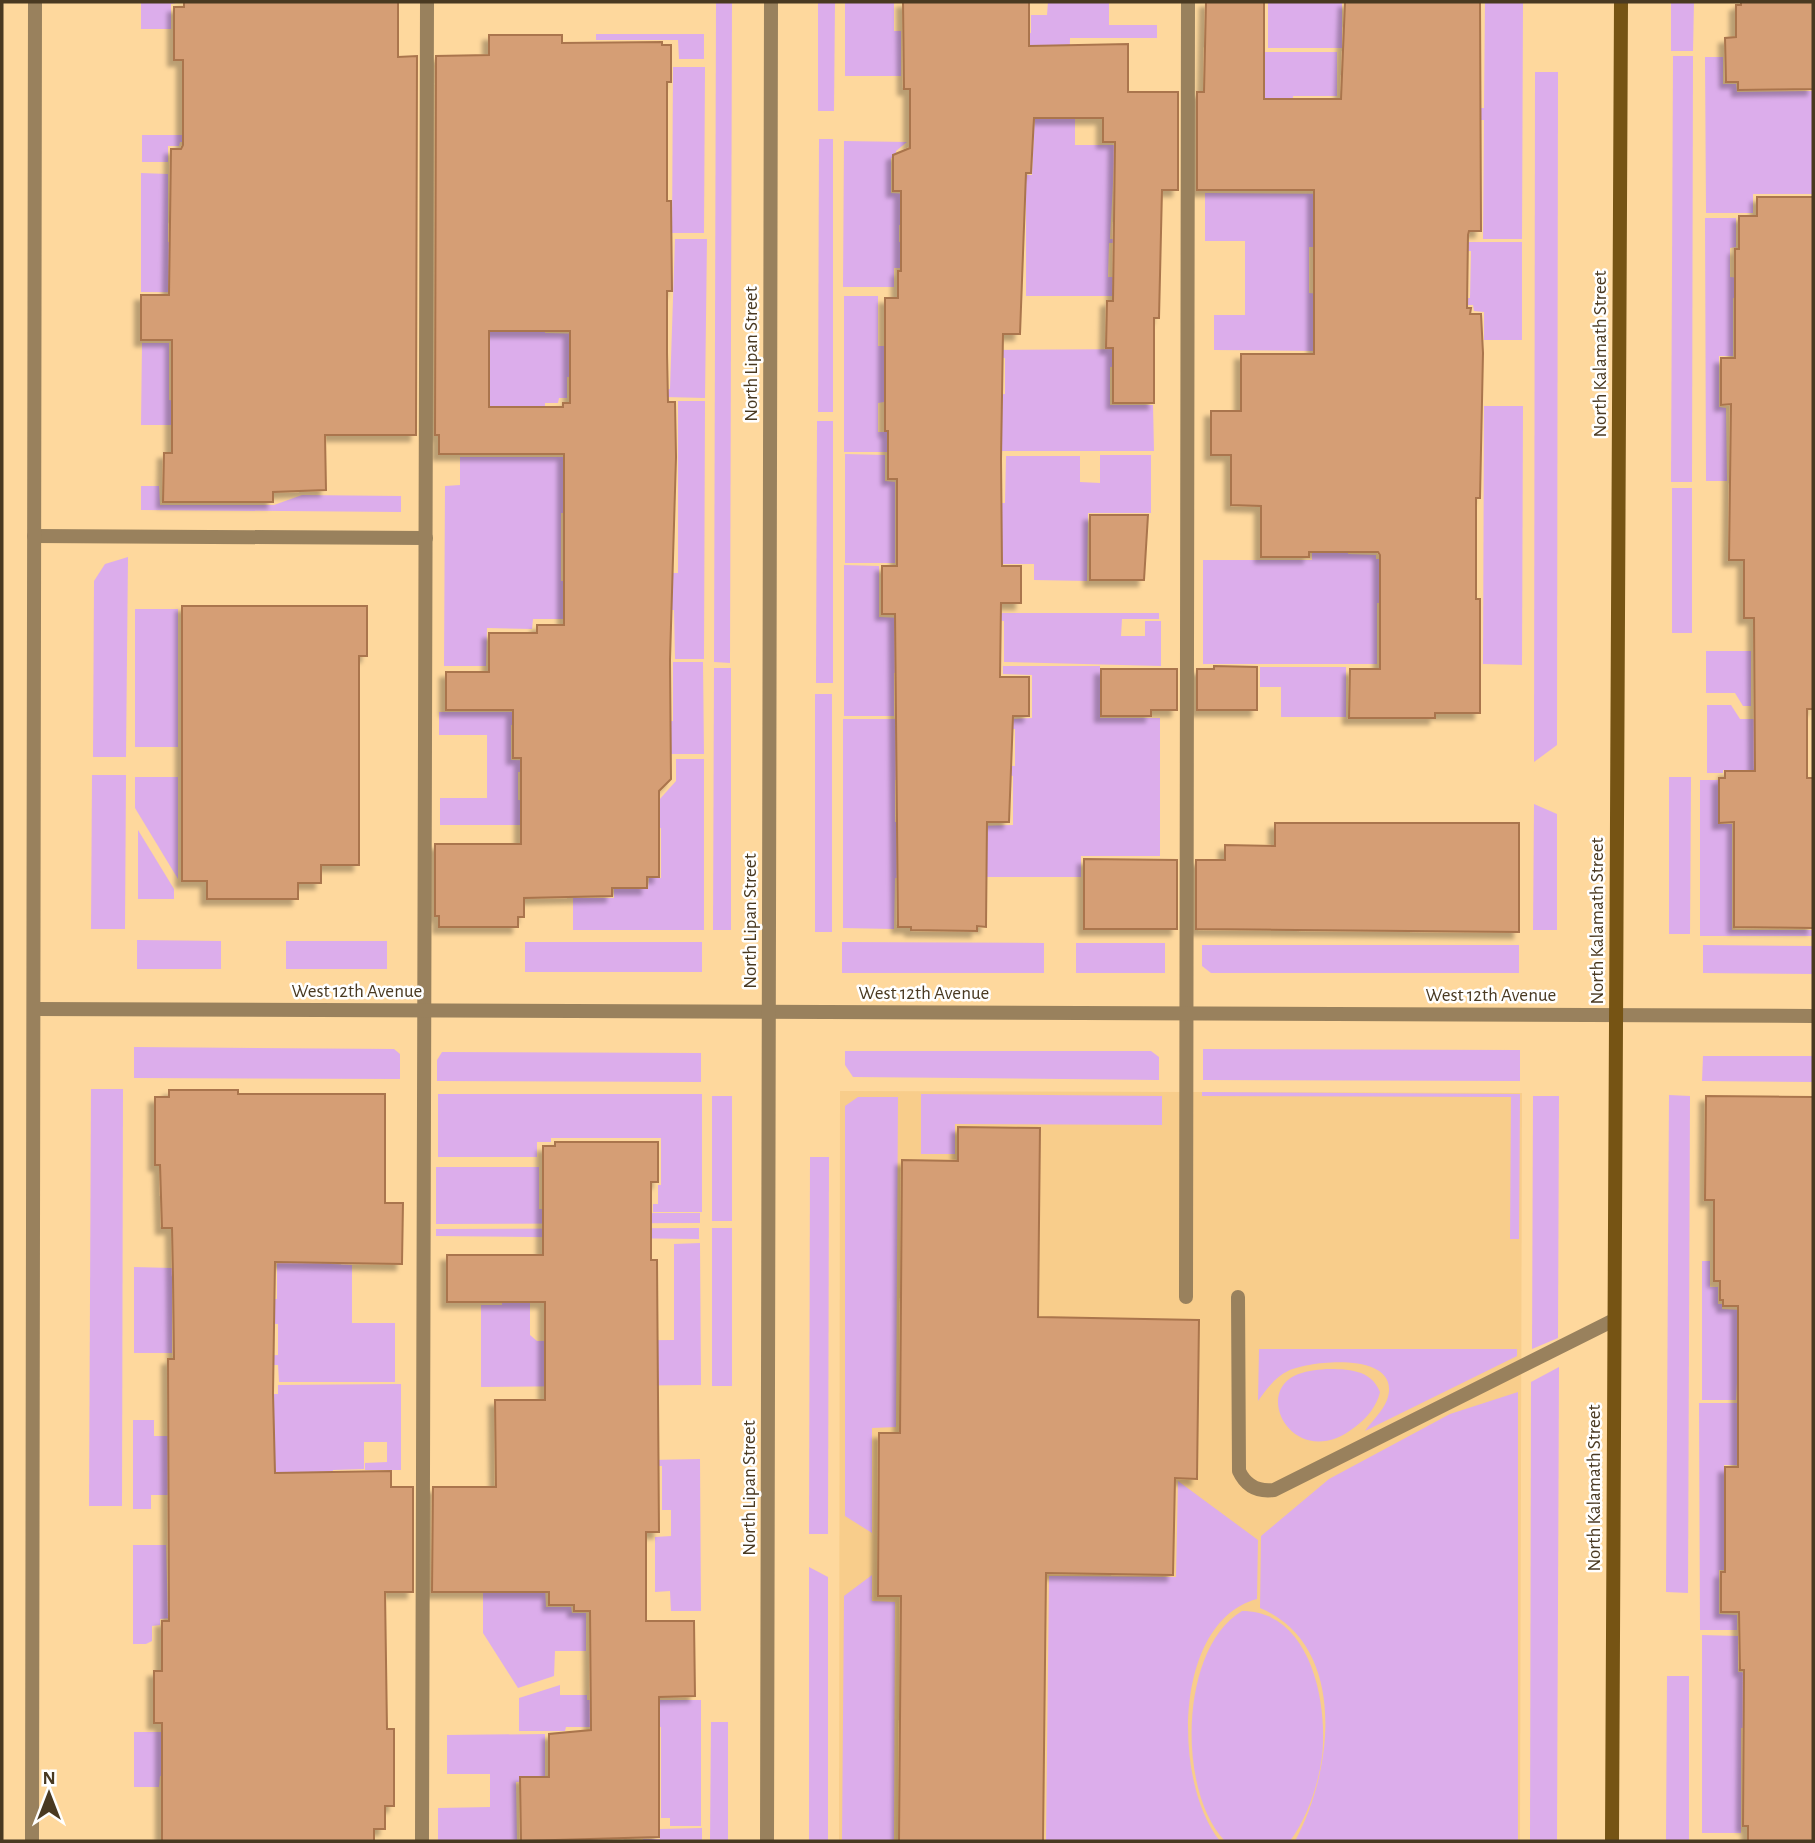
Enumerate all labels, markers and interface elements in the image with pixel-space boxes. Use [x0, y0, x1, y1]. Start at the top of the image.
street label: North Kalamath Street [1591, 271, 1610, 438]
street label: North Lipan Street [742, 286, 761, 422]
street label: North Kalamath Street [1588, 838, 1607, 1005]
street label: North Lipan Street [741, 853, 760, 989]
street label: West 12th Avenue [292, 982, 422, 1001]
street label: West 12th Avenue [859, 984, 989, 1003]
street label: West 12th Avenue [1426, 986, 1556, 1005]
street label: North Kalamath Street [1585, 1405, 1604, 1572]
street label: North Lipan Street [740, 1420, 759, 1556]
north arrow [14, 1759, 84, 1829]
text: N [42, 1769, 56, 1788]

